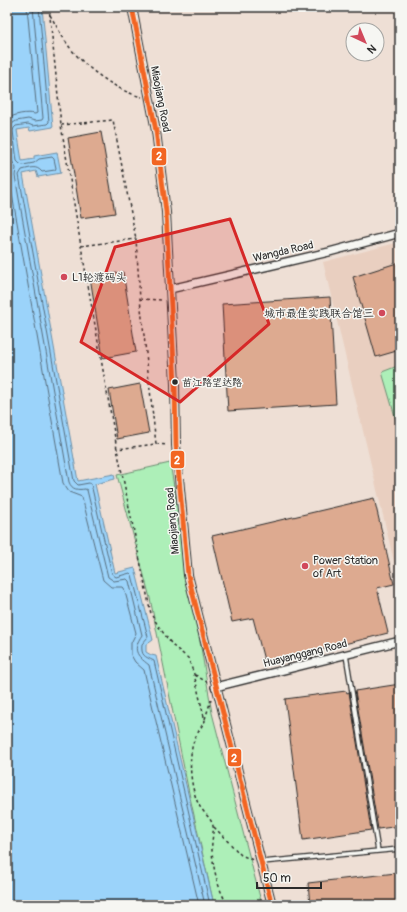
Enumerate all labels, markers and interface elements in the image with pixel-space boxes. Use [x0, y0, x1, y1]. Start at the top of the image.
north arrow [345, 22, 385, 62]
text: N [364, 42, 379, 56]
street label: Miaojiang Road [148, 65, 173, 133]
line badge: 2 [151, 147, 167, 166]
text: 2 [156, 150, 162, 163]
street label: Wangda Road [252, 238, 315, 265]
place label: L1轮渡码头 [72, 271, 127, 284]
marker: L1轮渡码头 [59, 272, 69, 282]
place label: 城市最佳实践联合馆三 [264, 307, 374, 320]
marker: 城市最佳实践联合馆三 [377, 308, 387, 318]
marker: 苗江路望达路 [170, 377, 180, 387]
place label: 苗江路望达路 [182, 377, 242, 389]
line badge: 2 [170, 450, 185, 469]
text: 2 [174, 454, 180, 467]
street label: Miaojiang Road [163, 487, 182, 555]
place label: Power Station of Art [313, 554, 378, 580]
marker: Power Station of Art [300, 561, 310, 571]
street label: Huayanggang Road [262, 637, 348, 670]
line badge: 2 [227, 748, 242, 767]
text: 2 [231, 752, 237, 765]
scale bar [257, 864, 321, 890]
text: 50 m [263, 871, 291, 886]

